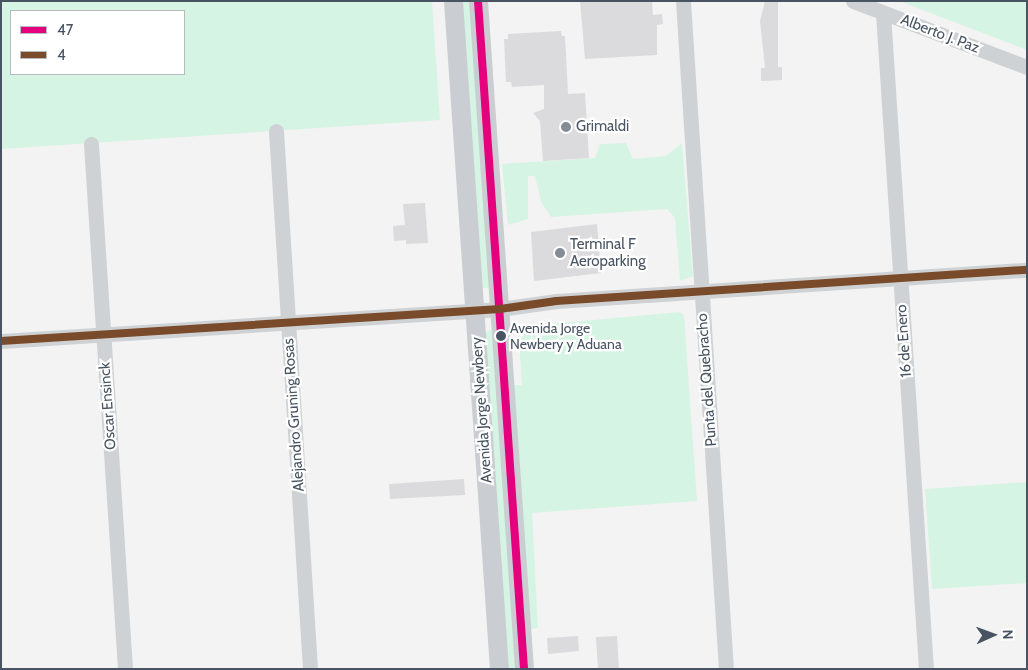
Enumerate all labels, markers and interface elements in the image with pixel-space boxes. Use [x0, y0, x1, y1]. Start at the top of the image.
legend [10, 10, 185, 75]
street label: Alberto J. Paz [898, 11, 982, 57]
text: 47 [57, 21, 73, 39]
text: 4 [57, 46, 66, 64]
place label: Grimaldi [576, 118, 629, 136]
marker: Grimaldi [560, 121, 572, 133]
place label: Terminal F Aeroparking [570, 235, 646, 270]
marker: Terminal F Aeroparking [554, 247, 566, 259]
street label: 16 de Enero [892, 304, 916, 378]
street label: Punta del Quebracho [693, 313, 721, 447]
place label: Avenida Jorge Newbery y Aduana [510, 320, 622, 352]
marker: Avenida Jorge Newbery y Aduana [496, 331, 506, 341]
street label: Avenida Jorge Newbery [468, 336, 496, 484]
street label: Alejandro Gruning Rosas [280, 338, 308, 492]
street label: Oscar Ensinck [96, 362, 120, 450]
north arrow [968, 610, 1018, 660]
text: N [999, 629, 1017, 640]

